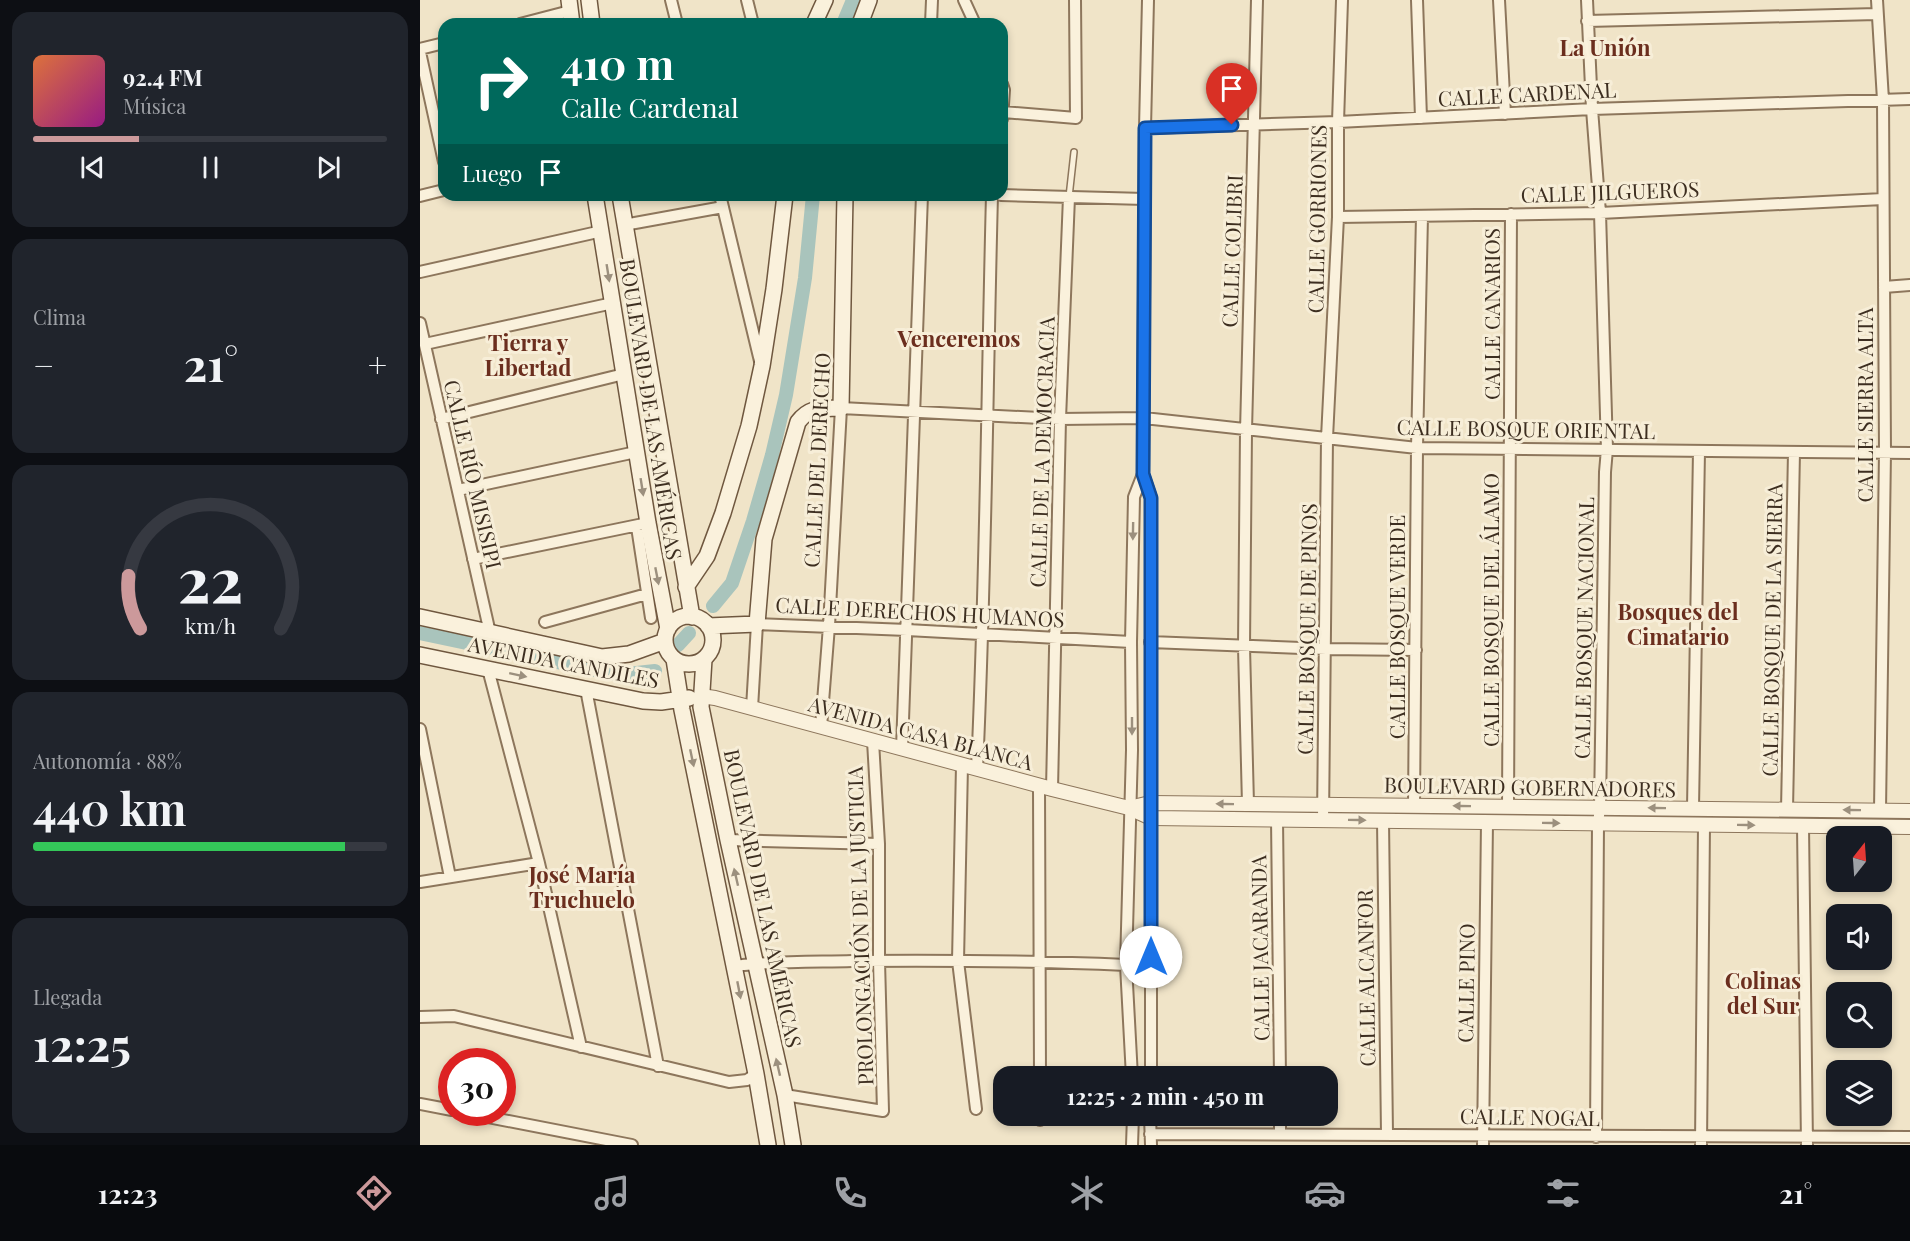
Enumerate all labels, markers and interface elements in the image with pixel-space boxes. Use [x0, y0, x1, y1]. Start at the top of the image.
district label: La Unión [1559, 32, 1651, 62]
text: 410 m [561, 35, 674, 91]
icon: right [462, 42, 540, 120]
text: 92.4 FM [123, 62, 203, 92]
pin [1206, 63, 1257, 125]
icon: arrive [1215, 72, 1248, 105]
street label: CALLE CARDENAL [1437, 74, 1617, 112]
text: Calle Cardenal [561, 89, 739, 125]
text: Música [123, 92, 186, 119]
street label: CALLE GORRIONES [1300, 124, 1332, 314]
icon: previous [76, 151, 109, 184]
icon: pause [194, 151, 227, 184]
icon: next [312, 151, 345, 184]
icon: arrive [534, 156, 567, 189]
text: Luego [462, 158, 522, 188]
street label: CALLE COLIBRI [1214, 174, 1248, 328]
street label: CALLE JILGUEROS [1520, 174, 1700, 208]
street label: CALLE CANARIOS [1477, 228, 1505, 400]
street label: BOULEVARD DE LAS AMÉRICAS [614, 256, 690, 562]
one-way arrow [604, 264, 613, 283]
text: Clima [33, 303, 86, 330]
street label: CALLE SIERRA ALTA [1850, 307, 1878, 503]
street label: CALLE DE LA DEMOCRACIA [1022, 315, 1060, 588]
district label: Venceremos [896, 323, 1021, 353]
district label: Tierra y Libertad [485, 327, 571, 382]
text: 21° [184, 333, 238, 393]
text: − [33, 342, 54, 386]
text: + [368, 342, 387, 386]
street label: CALLE DEL DERECHO [796, 352, 836, 568]
street label: CALLE RÍO MISISIPI [439, 377, 509, 571]
street label: CALLE BOSQUE ORIENTAL [1396, 412, 1656, 444]
street label: CALLE BOSQUE DEL ÁLAMO [1476, 473, 1504, 747]
one-way arrow [638, 477, 647, 496]
street label: CALLE BOSQUE DE LA SIERRA [1754, 482, 1788, 777]
street label: CALLE BOSQUE NACIONAL [1567, 497, 1599, 759]
street label: CALLE BOSQUE DE PINOS [1290, 503, 1322, 755]
street label: CALLE BOSQUE VERDE [1382, 515, 1410, 739]
one-way arrow [1128, 521, 1138, 540]
text: 22 [177, 536, 243, 620]
one-way arrow [653, 567, 662, 586]
street label: CALLE DERECHOS HUMANOS [775, 589, 1065, 633]
district label: Bosques del Cimatario [1617, 596, 1739, 651]
text: km/h [184, 612, 236, 640]
street label: AVENIDA CANDILES [465, 629, 662, 693]
one-way arrow [509, 671, 528, 680]
street label: AVENIDA CASA BLANCA [805, 688, 1037, 776]
one-way arrow [1127, 716, 1137, 735]
street label: BOULEVARD DE LAS AMÉRICAS [719, 746, 809, 1050]
text: Autonomía · 88% [33, 747, 182, 774]
one-way arrow [688, 748, 697, 767]
street label: PROLONGACIÓN DE LA JUSTICIA [839, 765, 879, 1086]
street label: BOULEVARD GOBERNADORES [1384, 769, 1676, 803]
text: 440 km [33, 777, 187, 837]
one-way arrow [1215, 799, 1234, 809]
one-way arrow [1452, 801, 1471, 811]
one-way arrow [1647, 803, 1666, 813]
one-way arrow [1842, 805, 1861, 815]
one-way arrow [1347, 816, 1366, 825]
one-way arrow [1542, 818, 1561, 828]
one-way arrow [1737, 820, 1756, 830]
north arrow [1826, 826, 1892, 892]
map controls [1826, 826, 1892, 1126]
street label: CALLE JACARANDA [1243, 854, 1275, 1041]
district label: José María Truchuelo [528, 859, 636, 914]
one-way arrow [730, 867, 740, 886]
street label: CALLE ALCANFOR [1349, 889, 1381, 1067]
button: sound [1826, 904, 1892, 970]
street label: CALLE PINO [1450, 923, 1480, 1043]
position arrow [1119, 925, 1183, 989]
district label: Colinas del Sur [1725, 965, 1801, 1020]
one-way arrow [735, 981, 744, 1000]
button: search [1826, 982, 1892, 1048]
text: Llegada [33, 983, 102, 1010]
text: 12:25 [33, 1013, 131, 1073]
speed limit sign: 30 [438, 1048, 516, 1126]
one-way arrow [773, 1058, 783, 1076]
button: layers [1826, 1060, 1892, 1126]
text: 12:25 · 2 min · 450 m [1067, 1081, 1264, 1111]
street label: CALLE NOGAL [1460, 1101, 1600, 1131]
icon: directions [353, 1172, 395, 1214]
icon: music [591, 1172, 633, 1214]
icon: phone [829, 1172, 871, 1214]
icon: climate [1066, 1172, 1108, 1214]
icon: car [1304, 1172, 1346, 1214]
icon: filters [1542, 1172, 1584, 1214]
text: 12:23 [98, 1175, 157, 1211]
text: 21° [1779, 1175, 1812, 1211]

